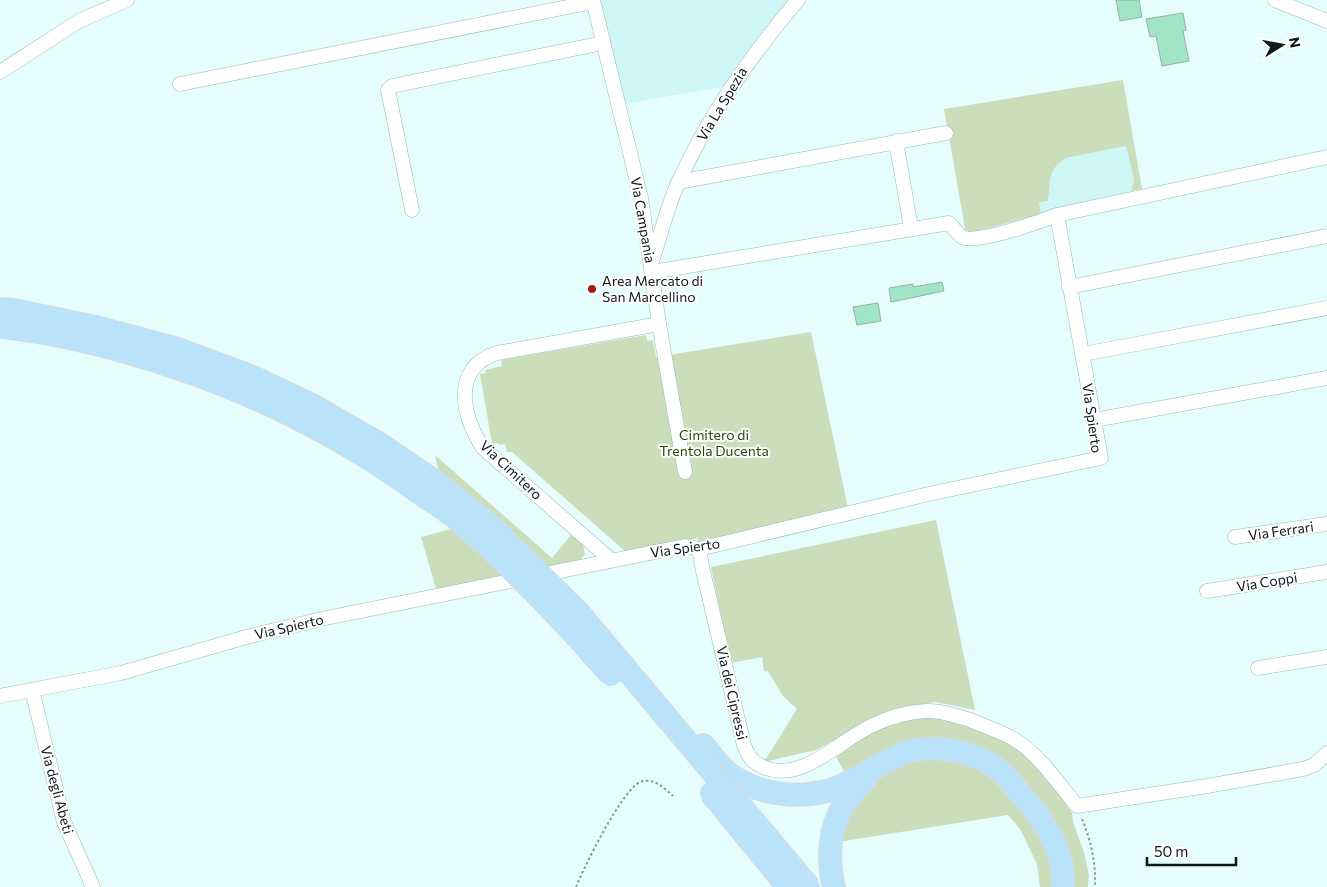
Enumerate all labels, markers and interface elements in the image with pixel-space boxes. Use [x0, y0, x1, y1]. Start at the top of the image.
north arrow [1257, 20, 1307, 70]
text: N [1286, 36, 1305, 49]
street label: Via La Spezia [693, 64, 750, 144]
street label: Via Campania [628, 176, 659, 264]
place label: Area Mercato di San Marcellino [602, 272, 703, 305]
marker: Area Mercato di San Marcellino [586, 283, 598, 295]
street label: Via Spierto [1079, 382, 1106, 454]
park label: Cimitero di Trentola Ducenta [659, 426, 769, 459]
street label: Via Cimitero [477, 436, 546, 503]
street label: Via Ferrari [1247, 518, 1315, 544]
street label: Via Spierto [649, 534, 721, 561]
street label: Via Coppi [1235, 568, 1299, 595]
street label: Via Spierto [253, 610, 325, 643]
street label: Via dei Cipressi [713, 644, 752, 741]
street label: Via degli Abeti [38, 744, 77, 836]
scale bar [1147, 834, 1236, 866]
text: 50 m [1154, 842, 1188, 860]

